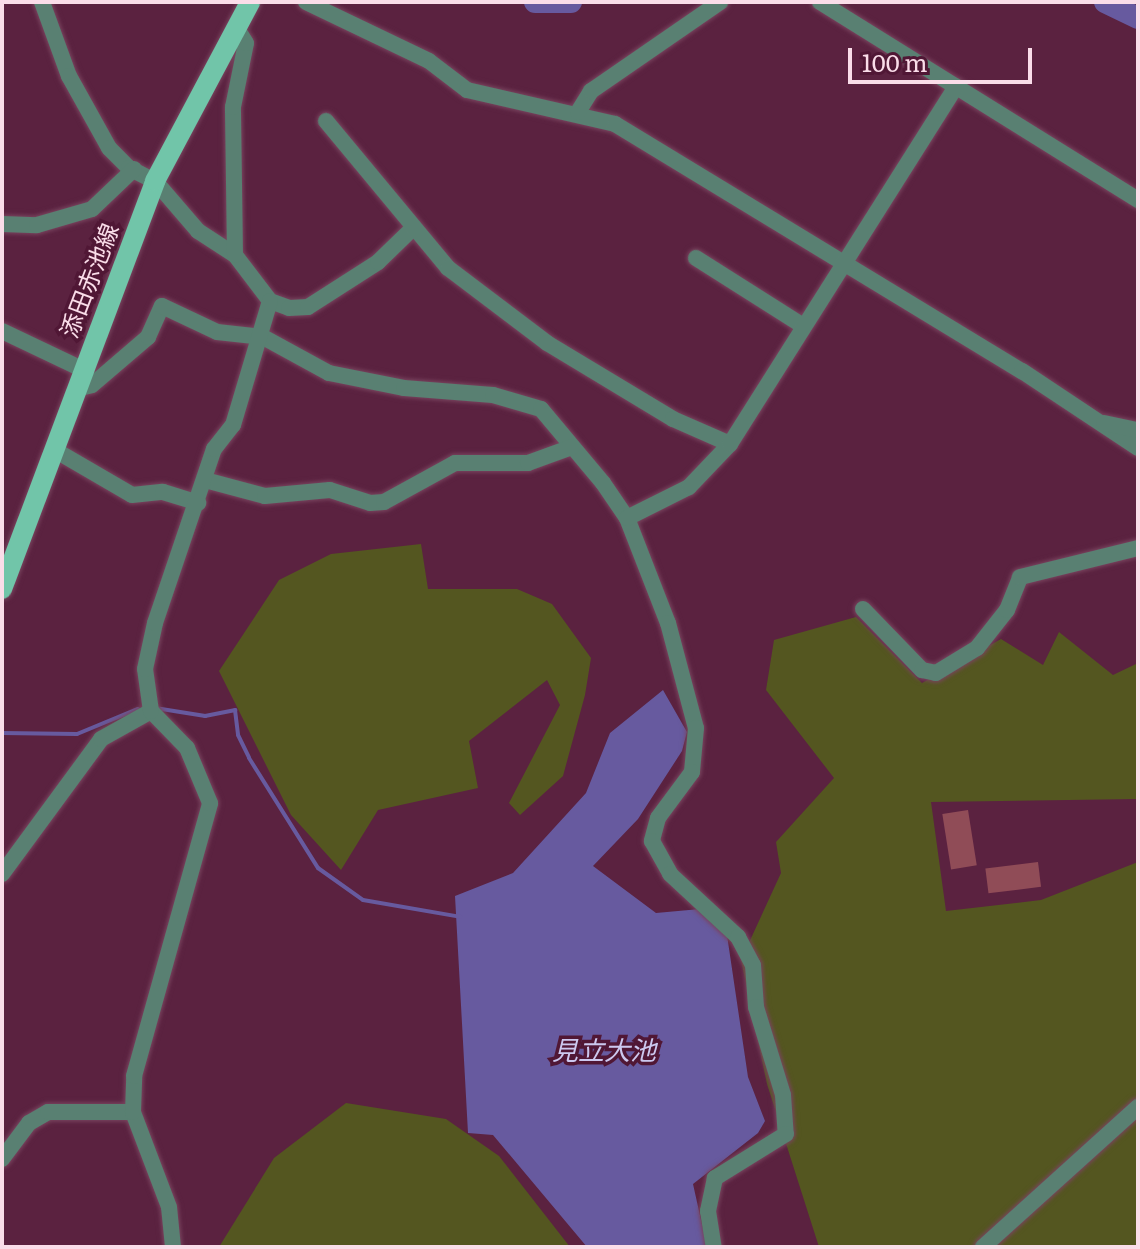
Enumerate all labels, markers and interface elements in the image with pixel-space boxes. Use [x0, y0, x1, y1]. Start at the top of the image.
scale bar [852, 32, 1036, 82]
text: 100 m [862, 44, 928, 79]
street label: 添田赤池線 [53, 219, 123, 341]
water label: 見立大池 [552, 1033, 656, 1065]

